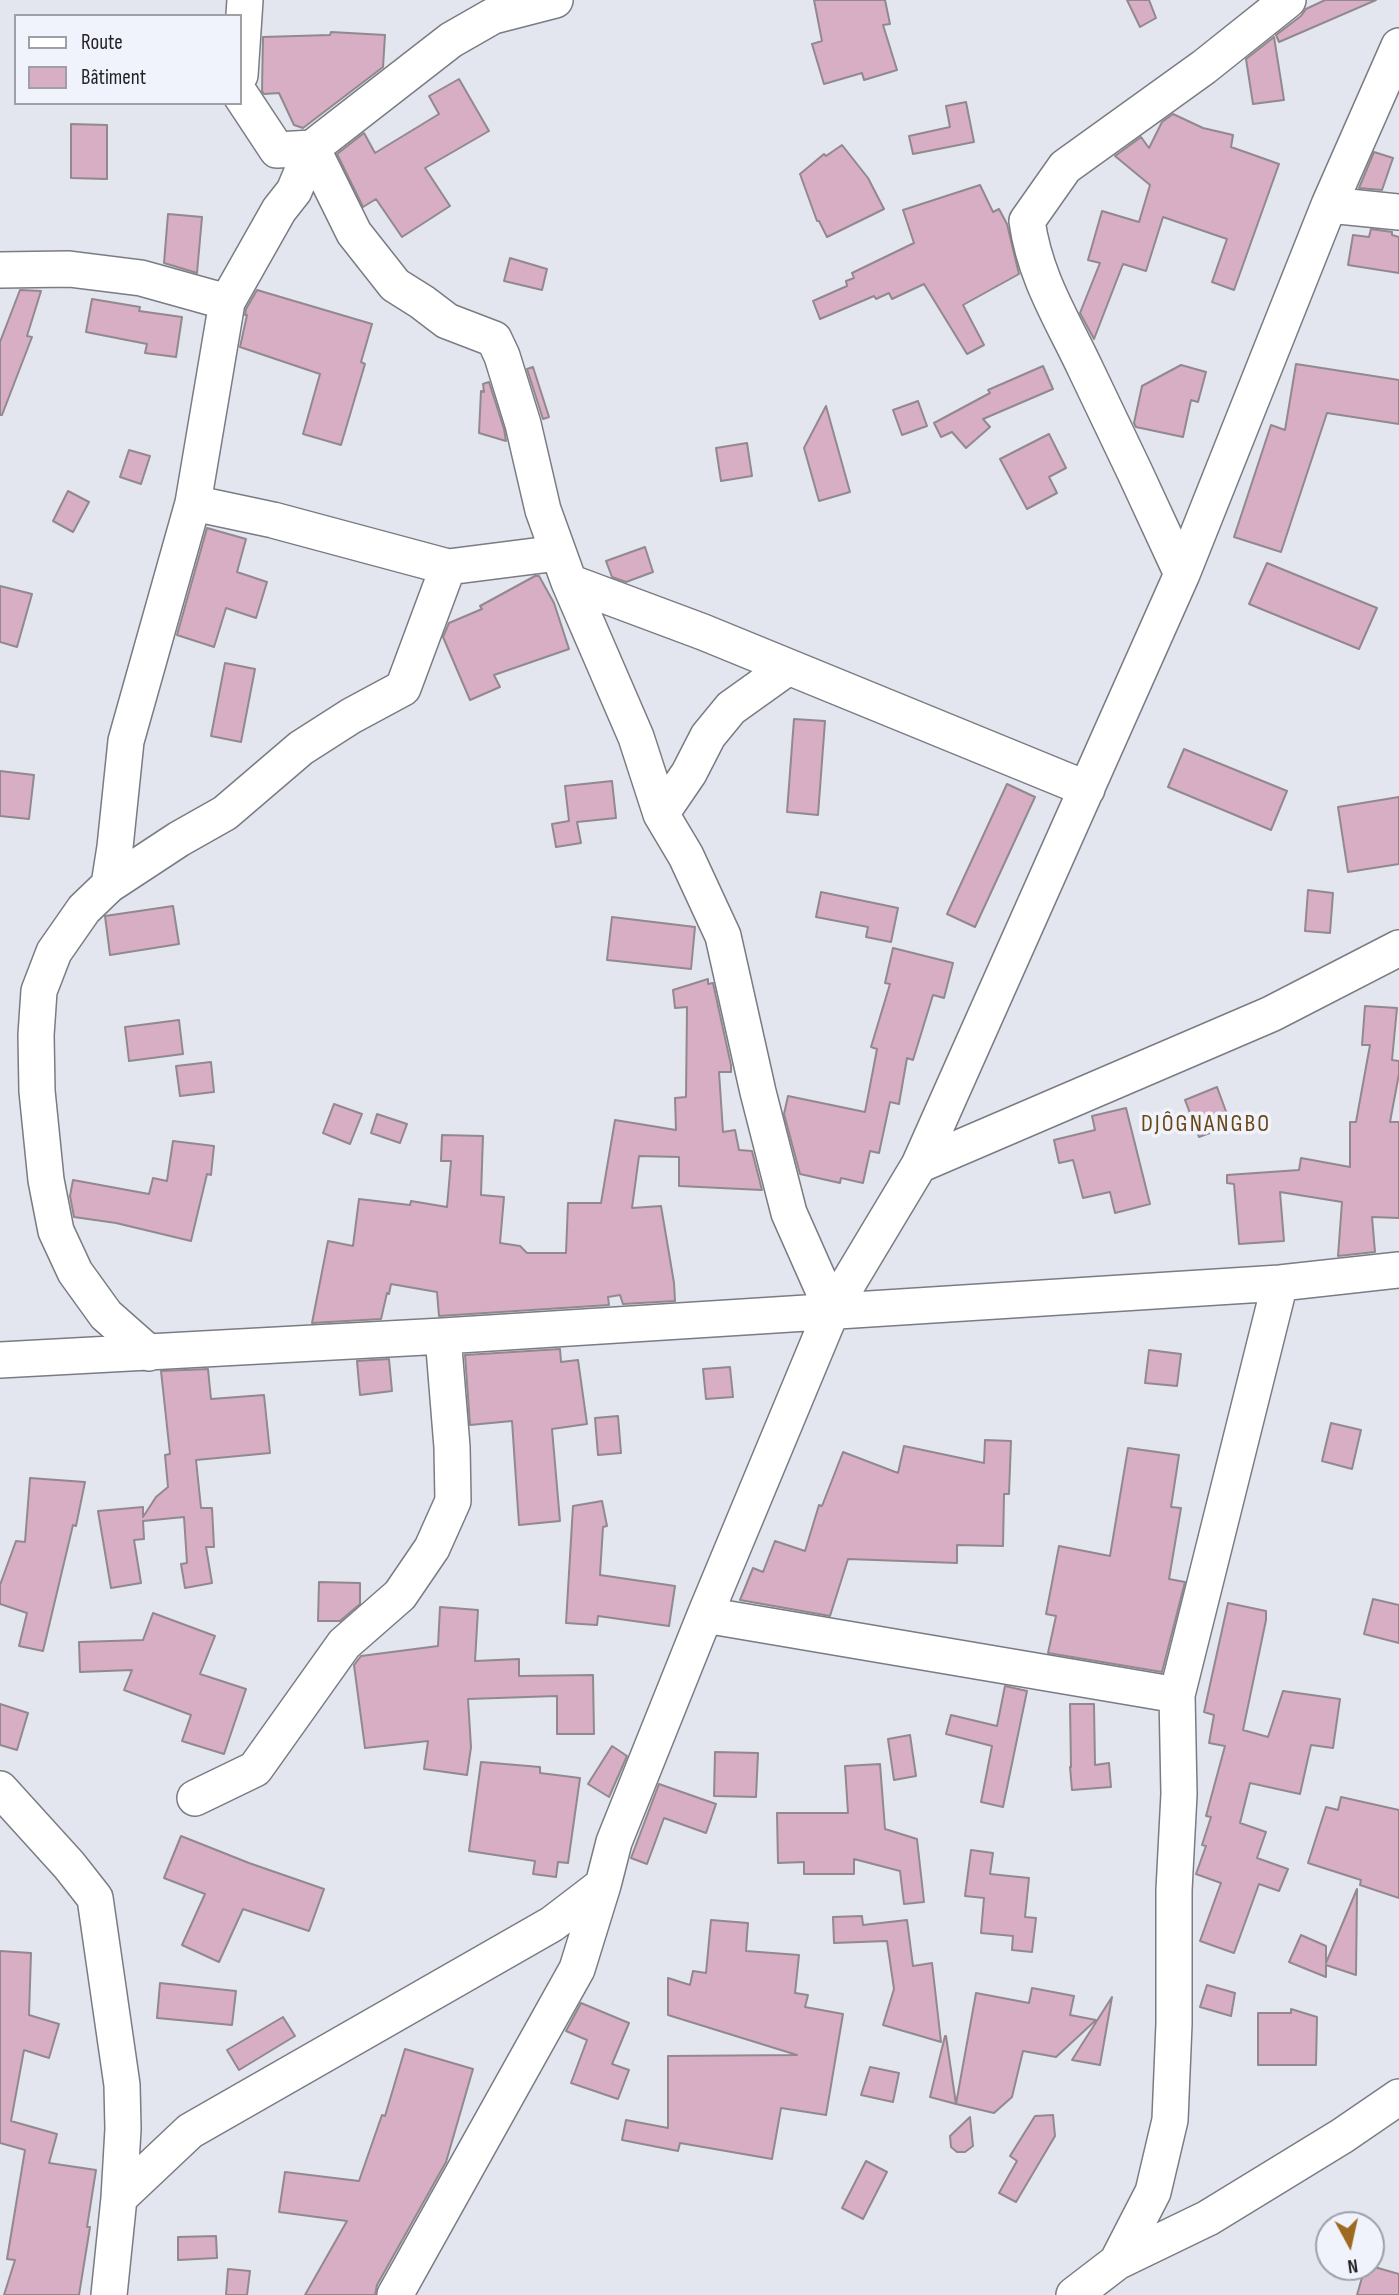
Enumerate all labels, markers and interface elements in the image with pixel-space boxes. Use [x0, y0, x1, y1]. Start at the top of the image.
legend [14, 14, 242, 105]
text: Route [81, 30, 123, 55]
text: Bâtiment [81, 65, 146, 90]
district label: DJÔGNANGBO [1142, 1111, 1270, 1139]
north arrow [1315, 2211, 1385, 2281]
text: N [1346, 2253, 1359, 2277]

